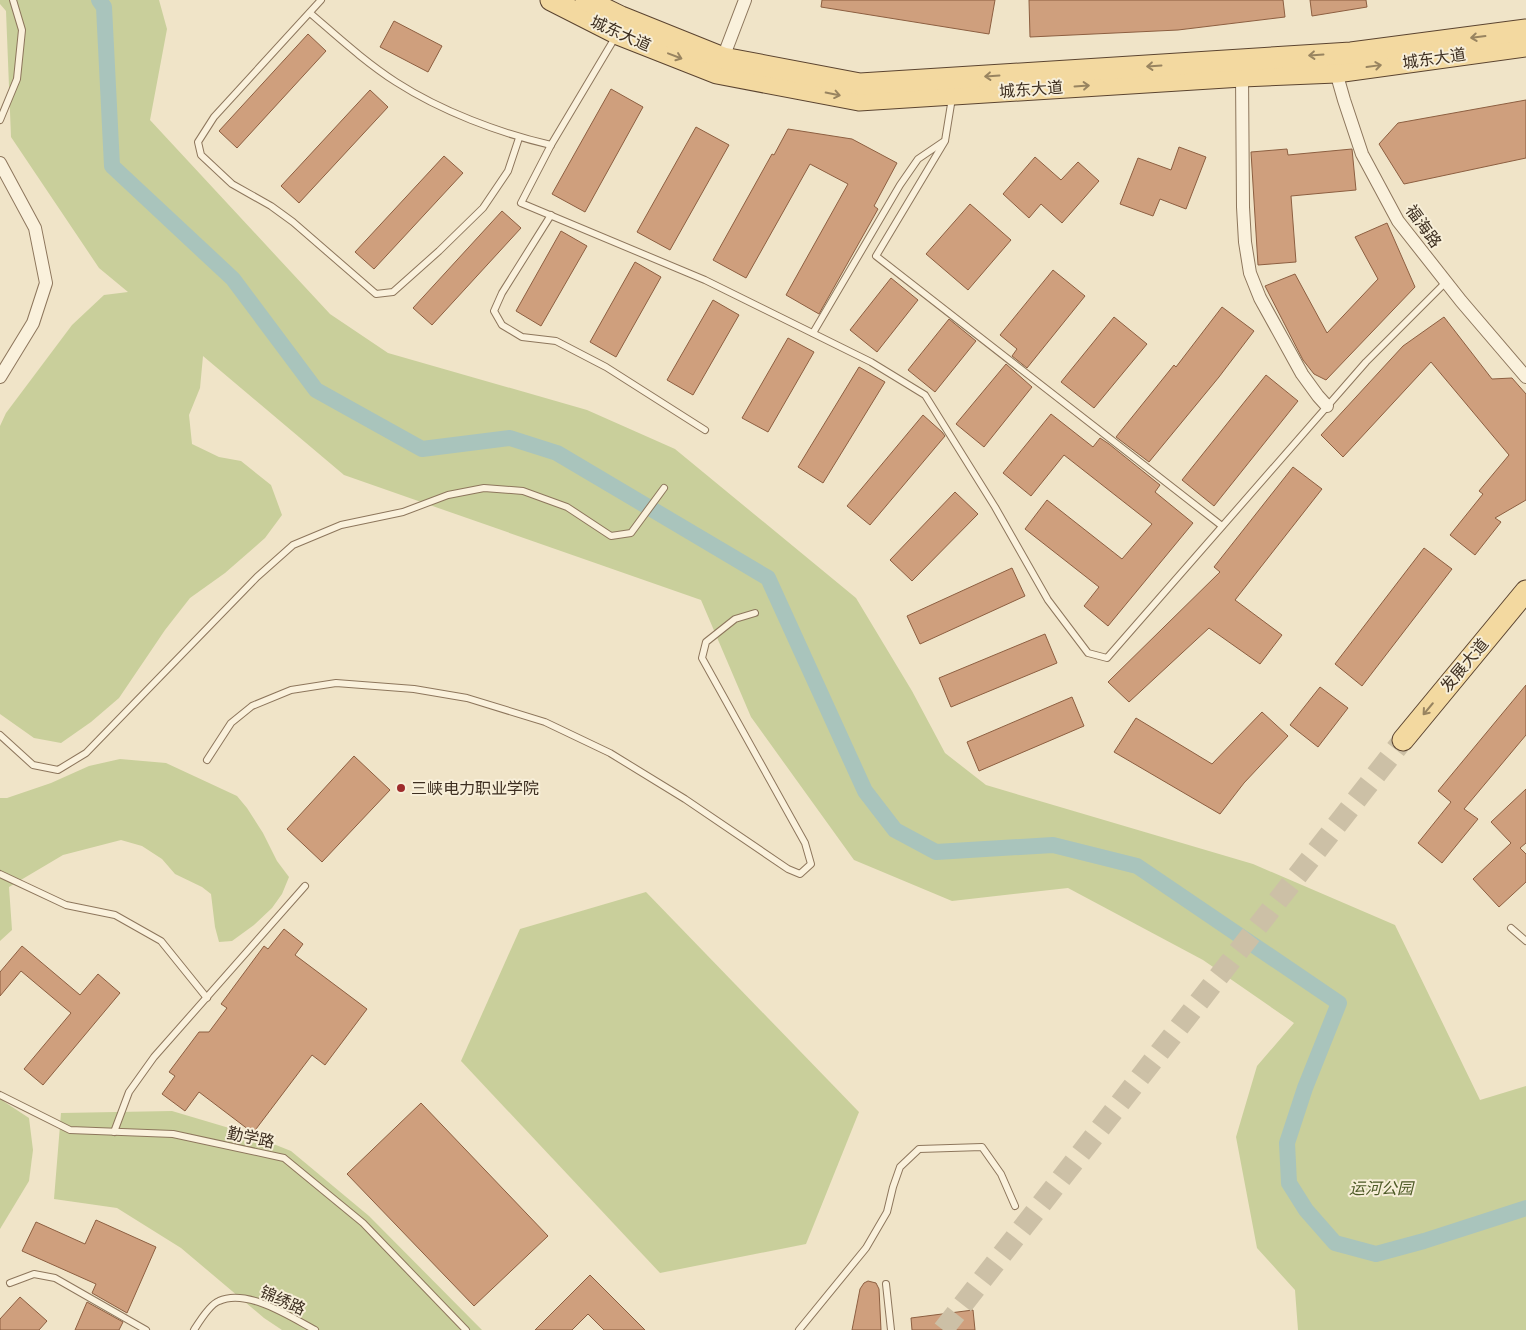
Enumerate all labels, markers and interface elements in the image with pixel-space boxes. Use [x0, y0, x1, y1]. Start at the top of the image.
street label: 城东大道 [588, 12, 654, 55]
one-way arrow [1470, 32, 1486, 42]
street label: 城东大道 [1401, 45, 1467, 72]
one-way arrow [1309, 51, 1325, 60]
one-way arrow [667, 52, 682, 61]
one-way arrow [1146, 61, 1162, 70]
one-way arrow [1366, 61, 1382, 71]
one-way arrow [984, 71, 1000, 80]
street label: 城东大道 [998, 78, 1064, 101]
one-way arrow [1073, 81, 1089, 90]
one-way arrow [824, 90, 840, 100]
street label: 福海路 [1402, 201, 1445, 251]
street label: 发展大道 [1437, 635, 1492, 696]
one-way arrow [1422, 703, 1434, 716]
place label: 三峡电力职业学院 [411, 779, 539, 798]
marker: 三峡电力职业学院 [395, 782, 407, 794]
street label: 勤学路 [225, 1123, 276, 1152]
park label: 运河公园 [1349, 1179, 1415, 1198]
street label: 锦绣路 [257, 1282, 309, 1319]

